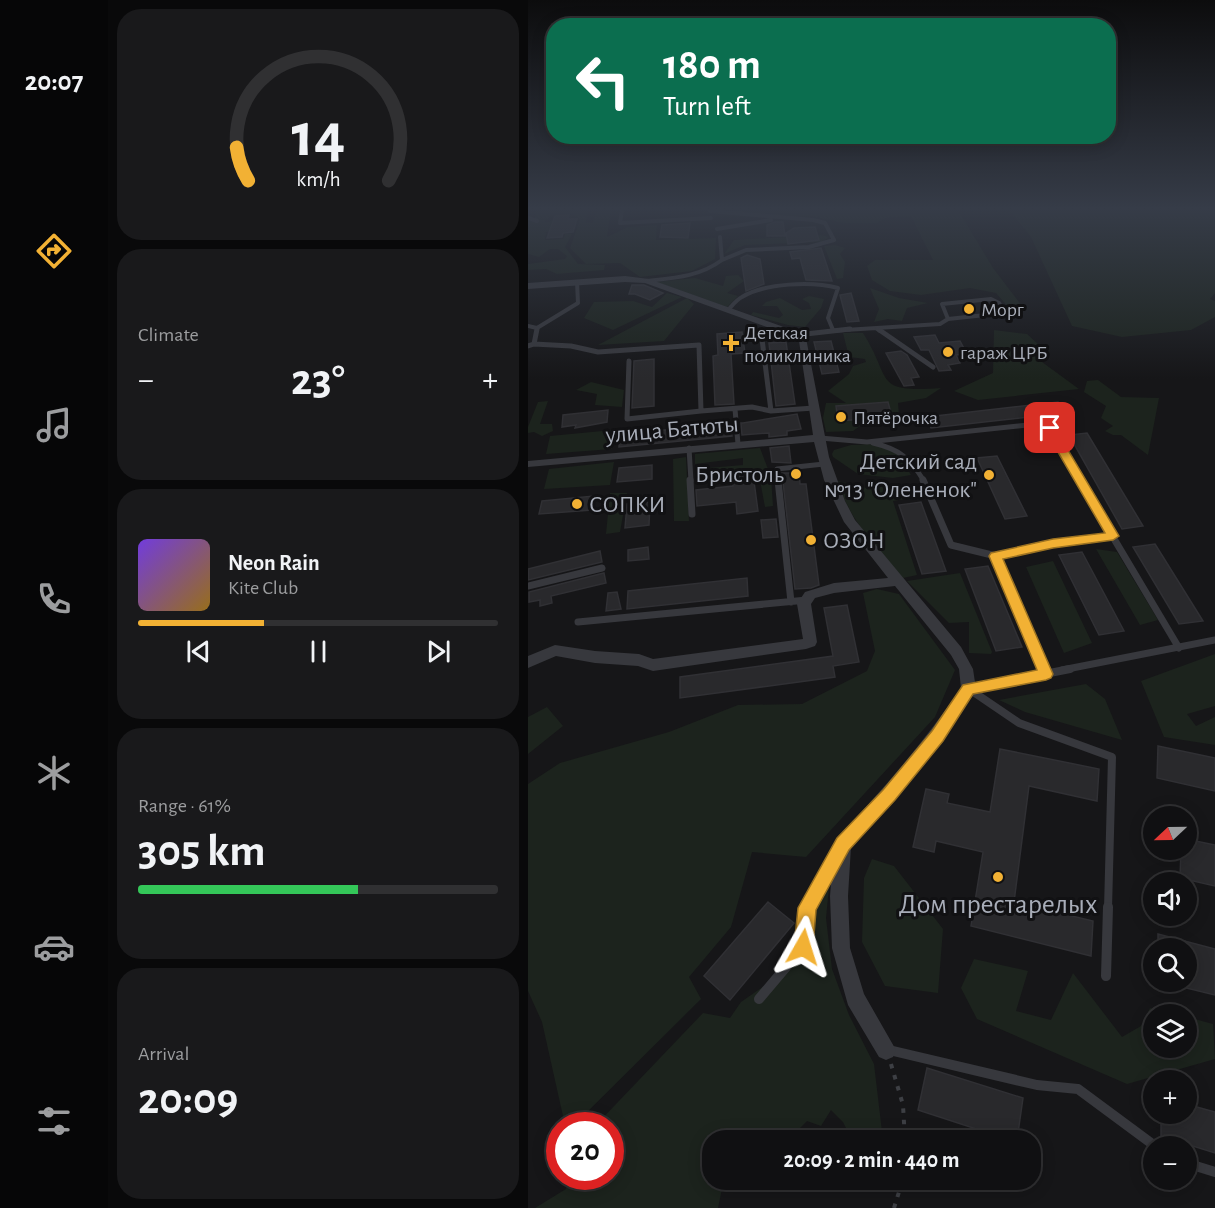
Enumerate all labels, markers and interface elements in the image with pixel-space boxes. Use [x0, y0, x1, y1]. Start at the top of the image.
icon: left [564, 42, 642, 120]
text: 180 m [663, 44, 761, 86]
text: 20:07 [25, 68, 83, 95]
text: Turn left [663, 93, 751, 120]
text: 14 [291, 106, 345, 168]
text: km/h [296, 170, 340, 191]
icon: directions [33, 230, 75, 272]
place label: Морг [981, 300, 1024, 320]
marker: Морг [962, 302, 976, 316]
place label: Детская поликлиника [744, 323, 851, 366]
text: Climate [138, 325, 199, 345]
marker: Детская поликлиника [722, 334, 740, 352]
place label: гараж ЦРБ [960, 343, 1048, 363]
marker: гараж ЦРБ [941, 345, 955, 359]
text: 23° [291, 358, 345, 403]
text: − [138, 364, 154, 397]
text: + [482, 364, 498, 397]
pin [1024, 402, 1075, 453]
icon: music [33, 404, 75, 446]
place label: Пятёрочка [853, 408, 938, 428]
marker: Пятёрочка [834, 410, 848, 424]
icon: arrive [1033, 411, 1066, 444]
street label: улица Батюты [604, 412, 740, 448]
place label: Детский сад №13 "Олененок" [824, 450, 977, 502]
place label: Бристоль [695, 463, 784, 487]
marker: Бристоль [789, 467, 803, 481]
marker: Детский сад №13 "Олененок" [982, 468, 996, 482]
place label: СОПКИ [589, 493, 666, 517]
marker: СОПКИ [570, 497, 584, 511]
place label: ОЗОН [823, 529, 885, 553]
marker: ОЗОН [804, 533, 818, 547]
text: Neon Rain [228, 552, 320, 574]
icon: phone [33, 578, 75, 620]
text: Kite Club [228, 578, 298, 598]
icon: previous [182, 635, 215, 668]
icon: pause [302, 635, 335, 668]
icon: next [422, 635, 455, 668]
icon: climate [33, 752, 75, 794]
text: Range · 61% [138, 796, 231, 816]
north arrow [1143, 806, 1197, 860]
map controls [1143, 806, 1197, 1190]
text: 305 km [138, 829, 266, 874]
marker: Дом престарелых [991, 870, 1005, 884]
button: sound [1143, 872, 1197, 926]
place label: Дом престарелых [899, 891, 1097, 919]
position arrow [771, 915, 835, 979]
icon: car [33, 926, 75, 968]
button: search [1143, 938, 1197, 992]
button: layers [1143, 1004, 1197, 1058]
text: Arrival [138, 1044, 189, 1064]
button: + [1143, 1070, 1197, 1124]
text: 20:09 [138, 1077, 238, 1122]
icon: filters [33, 1100, 75, 1142]
speed limit sign: 20 [546, 1112, 624, 1190]
button: − [1143, 1136, 1197, 1190]
text: 20:09 · 2 min · 440 m [784, 1149, 959, 1171]

